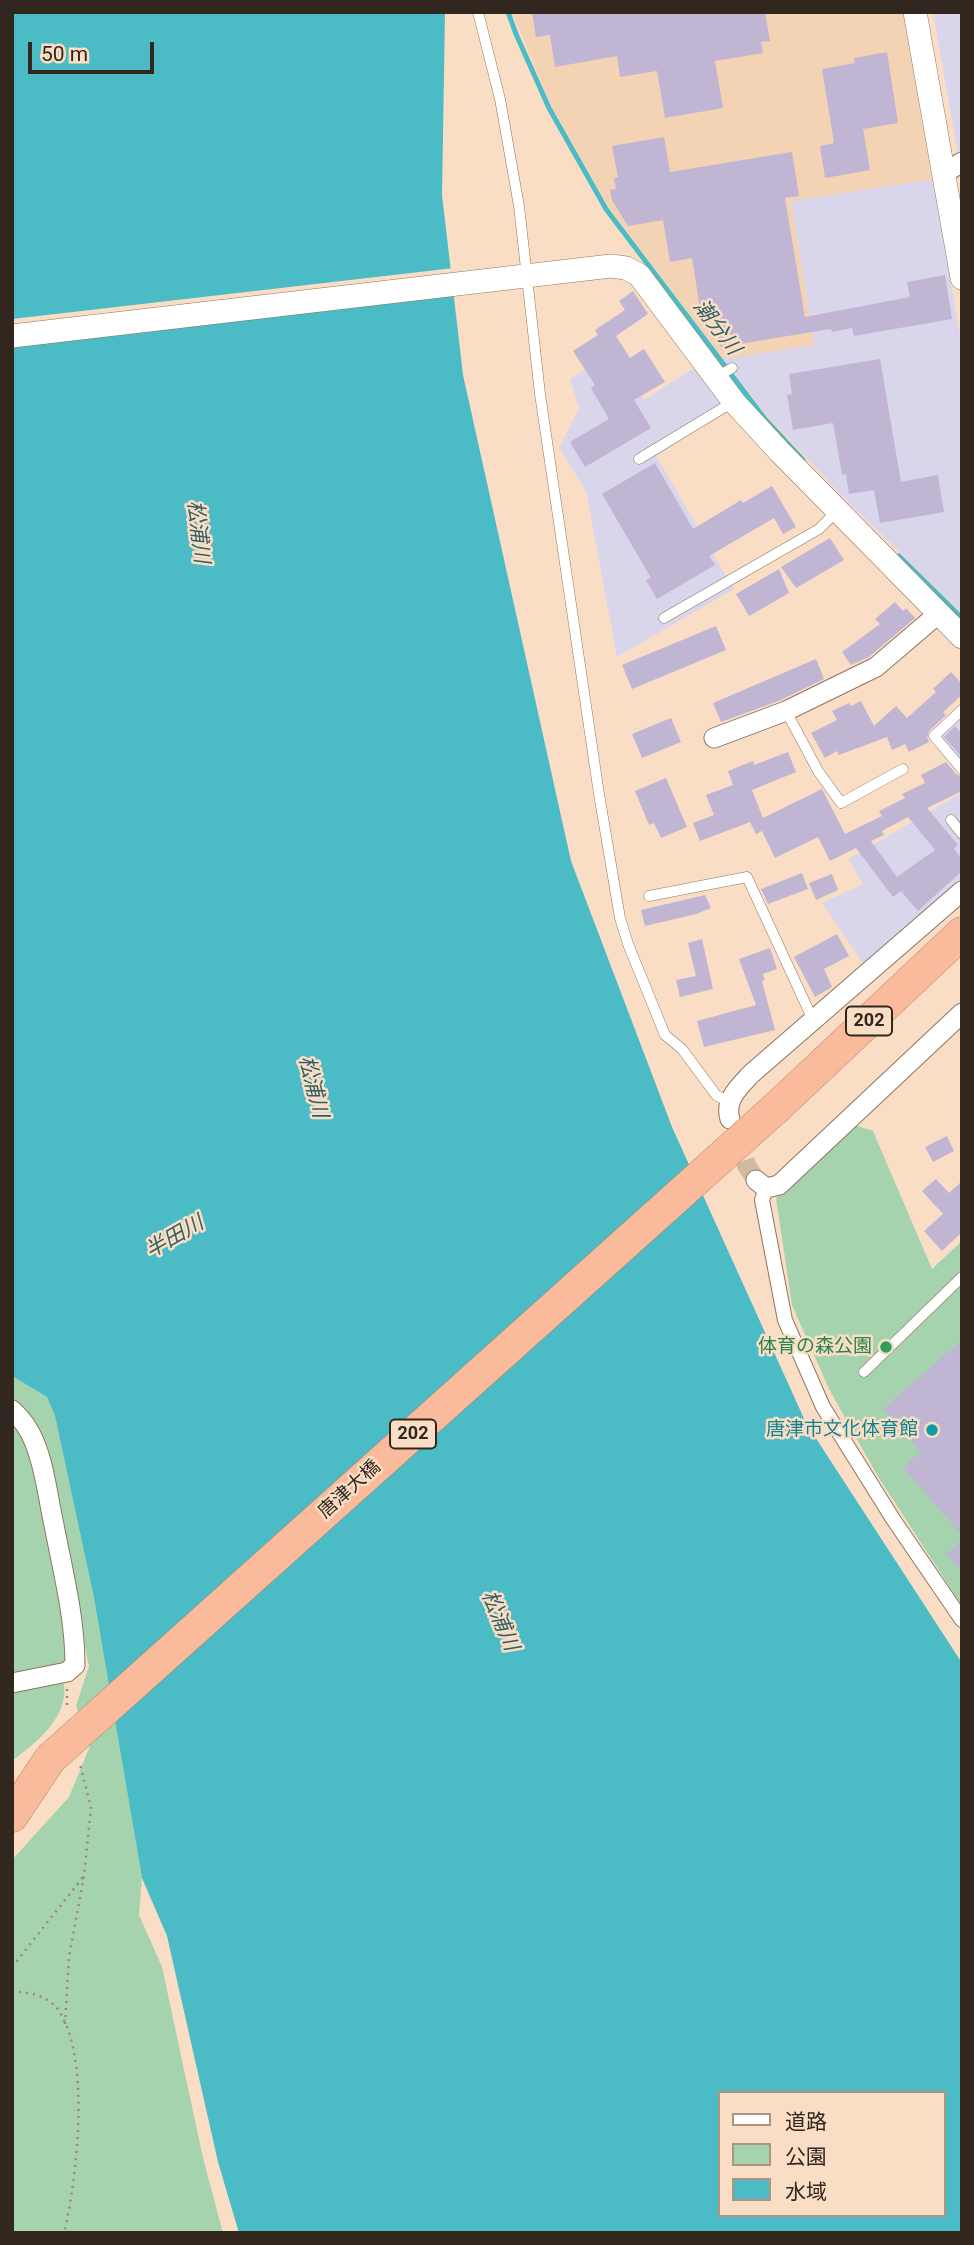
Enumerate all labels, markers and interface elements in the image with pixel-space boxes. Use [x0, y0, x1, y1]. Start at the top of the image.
scale bar [32, 28, 158, 72]
text: 50 m [41, 42, 88, 66]
water label: 潮分川 [687, 295, 745, 361]
water label: 松浦川 [181, 499, 213, 565]
road number: 202 [846, 1006, 892, 1036]
water label: 松浦川 [292, 1053, 332, 1121]
water label: 半田川 [141, 1211, 209, 1265]
place label: 体育の森公園 [758, 1336, 872, 1358]
marker: 体育の森公園 [878, 1339, 894, 1355]
place label: 唐津市文化体育館 [766, 1419, 918, 1441]
road number: 202 [390, 1420, 436, 1448]
marker: 唐津市文化体育館 [924, 1422, 940, 1438]
street label: 唐津大橋 [314, 1456, 386, 1524]
water label: 松浦川 [475, 1587, 523, 1655]
legend [718, 2091, 946, 2217]
text: 道路 [785, 2110, 827, 2134]
text: 公園 [785, 2145, 827, 2169]
text: 水域 [785, 2180, 827, 2204]

